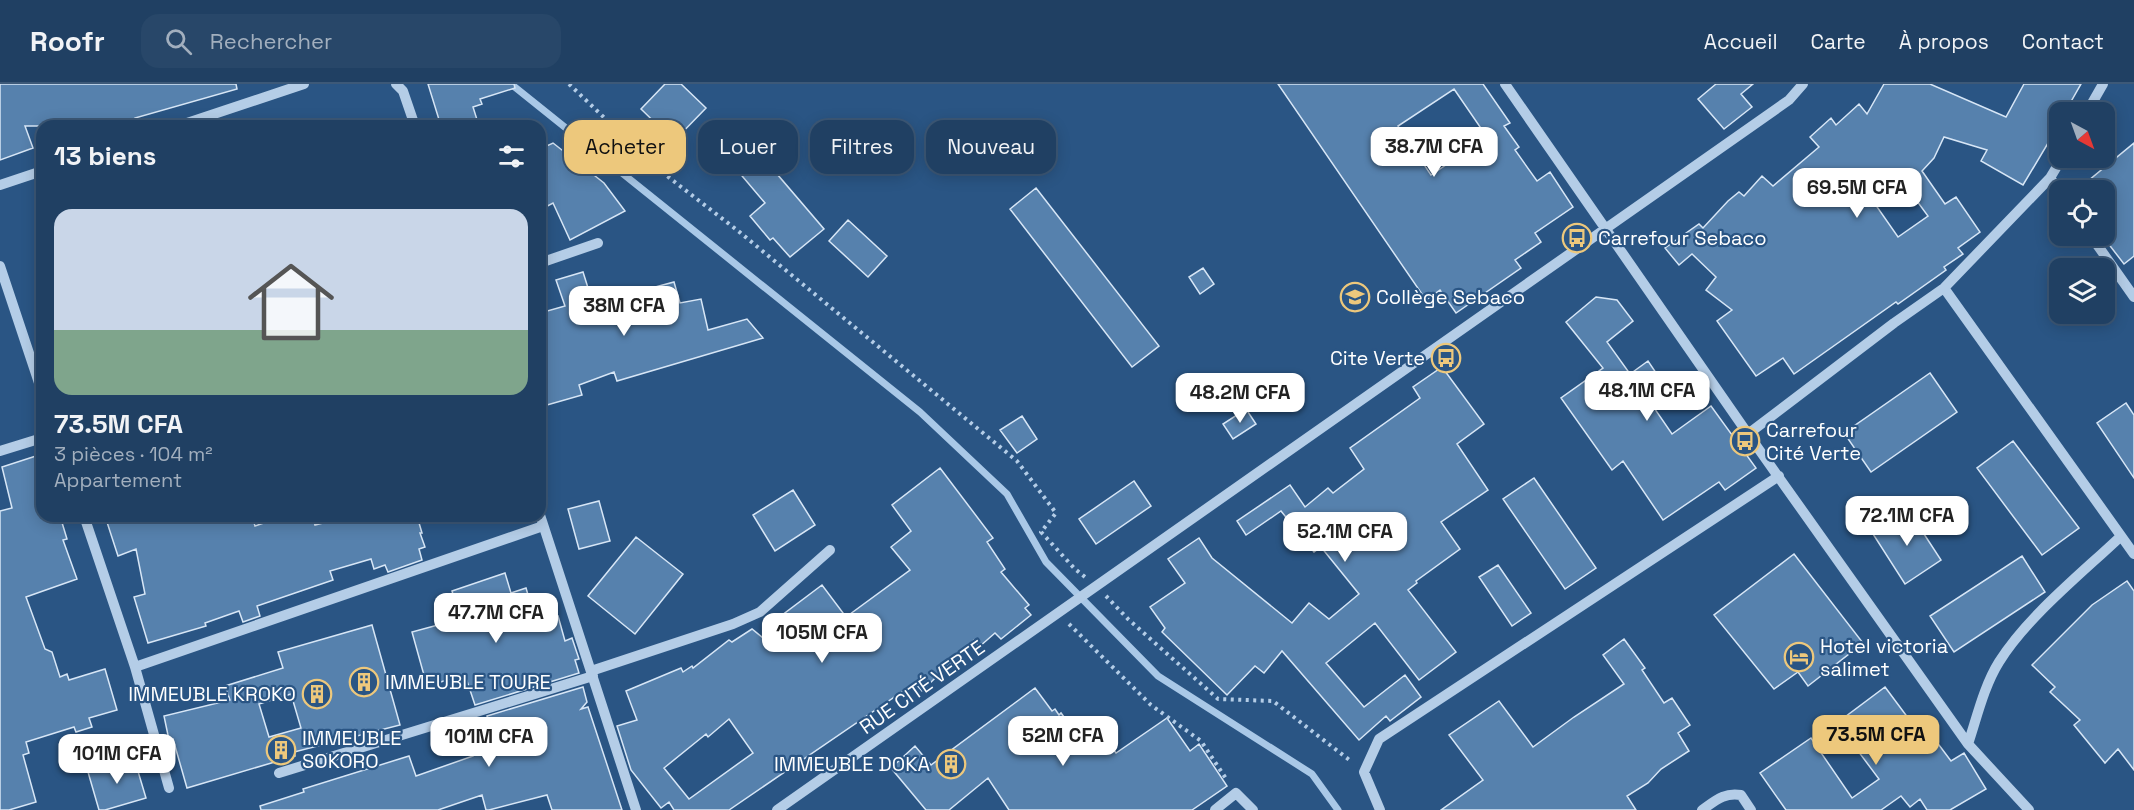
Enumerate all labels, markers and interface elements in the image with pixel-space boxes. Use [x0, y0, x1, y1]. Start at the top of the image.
search box [141, 14, 561, 68]
text: Roofr [30, 23, 105, 59]
icon: search [162, 25, 195, 58]
text: Rechercher [210, 27, 332, 55]
text: Accueil [1704, 28, 1778, 55]
text: Carte [1811, 28, 1866, 55]
text: À propos [1899, 28, 1989, 55]
text: Contact [2022, 28, 2104, 55]
north arrow [2049, 102, 2115, 168]
map controls [2049, 102, 2115, 324]
chip: Acheter [564, 120, 686, 174]
chip: Louer [698, 120, 798, 174]
chip: Filtres [810, 120, 914, 174]
chip: Nouveau [926, 120, 1056, 174]
pin: 38.7M CFA [1365, 127, 1503, 178]
text: 38.7M CFA [1385, 133, 1483, 159]
text: 13 biens [54, 139, 156, 173]
icon: filters [495, 140, 528, 173]
pin: 69.5M CFA [1788, 168, 1926, 219]
text: 69.5M CFA [1807, 174, 1907, 200]
button: locate [2049, 180, 2115, 246]
bus stop icon: Carrefour Sebaco [1561, 222, 1593, 254]
place label: Carrefour Sebaco [1598, 225, 1767, 251]
icon: home [237, 248, 345, 356]
button: layers [2049, 258, 2115, 324]
school or university icon: Collège Sebaco [1339, 281, 1371, 313]
place label: Collège Sebaco [1376, 284, 1525, 310]
pin: 38M CFA [569, 286, 679, 337]
text: 38M CFA [583, 292, 665, 318]
bus stop icon: Cite Verte [1430, 342, 1462, 374]
place label: Cite Verte [1330, 345, 1425, 371]
pin: 48.1M CFA [1578, 371, 1716, 422]
pin: 48.2M CFA [1171, 373, 1309, 424]
text: 48.1M CFA [1599, 377, 1695, 403]
text: 48.2M CFA [1190, 379, 1290, 405]
text: 73.5M CFA [54, 407, 183, 441]
place label: Carrefour Cité Verte [1766, 417, 1861, 466]
bus stop icon: Carrefour Cité Verte [1729, 425, 1761, 457]
text: 3 pièces · 104 m² [54, 441, 213, 467]
text: Appartement [54, 467, 182, 493]
pin: 72.1M CFA [1838, 496, 1976, 547]
text: 72.1M CFA [1860, 502, 1954, 528]
pin: 52.1M CFA [1276, 512, 1414, 563]
text: 52.1M CFA [1297, 518, 1393, 544]
pin: 47.7M CFA [427, 593, 565, 644]
text: 47.7M CFA [448, 599, 544, 625]
pin: 105M CFA [760, 613, 884, 664]
text: 105M CFA [776, 619, 868, 645]
place label: Hotel victoria salimet [1820, 633, 1948, 682]
street label: RUE CITÉ VERTE [854, 634, 990, 740]
hotel icon: Hotel victoria salimet [1783, 641, 1815, 673]
building icon: IMMEUBLE TOURE [348, 666, 380, 698]
place label: IMMEUBLE TOURE [385, 669, 551, 695]
building icon: IMMEUBLE KROKO [301, 678, 333, 710]
place label: IMMEUBLE KROKO [128, 681, 296, 707]
pin: 73.5M CFA [1807, 715, 1945, 766]
pin: 52M CFA [1008, 716, 1118, 767]
pin: 101M CFA [427, 717, 551, 768]
text: 73.5M CFA [1826, 721, 1926, 747]
text: 52M CFA [1022, 722, 1104, 748]
text: 101M CFA [444, 723, 534, 749]
place label: IMMEUBLE SOKORO [302, 725, 401, 774]
pin: 101M CFA [55, 734, 179, 785]
building icon: IMMEUBLE SOKORO [265, 734, 297, 766]
text: 101M CFA [72, 740, 162, 766]
building icon: IMMEUBLE DOKA [935, 748, 967, 780]
place label: IMMEUBLE DOKA [774, 751, 930, 777]

